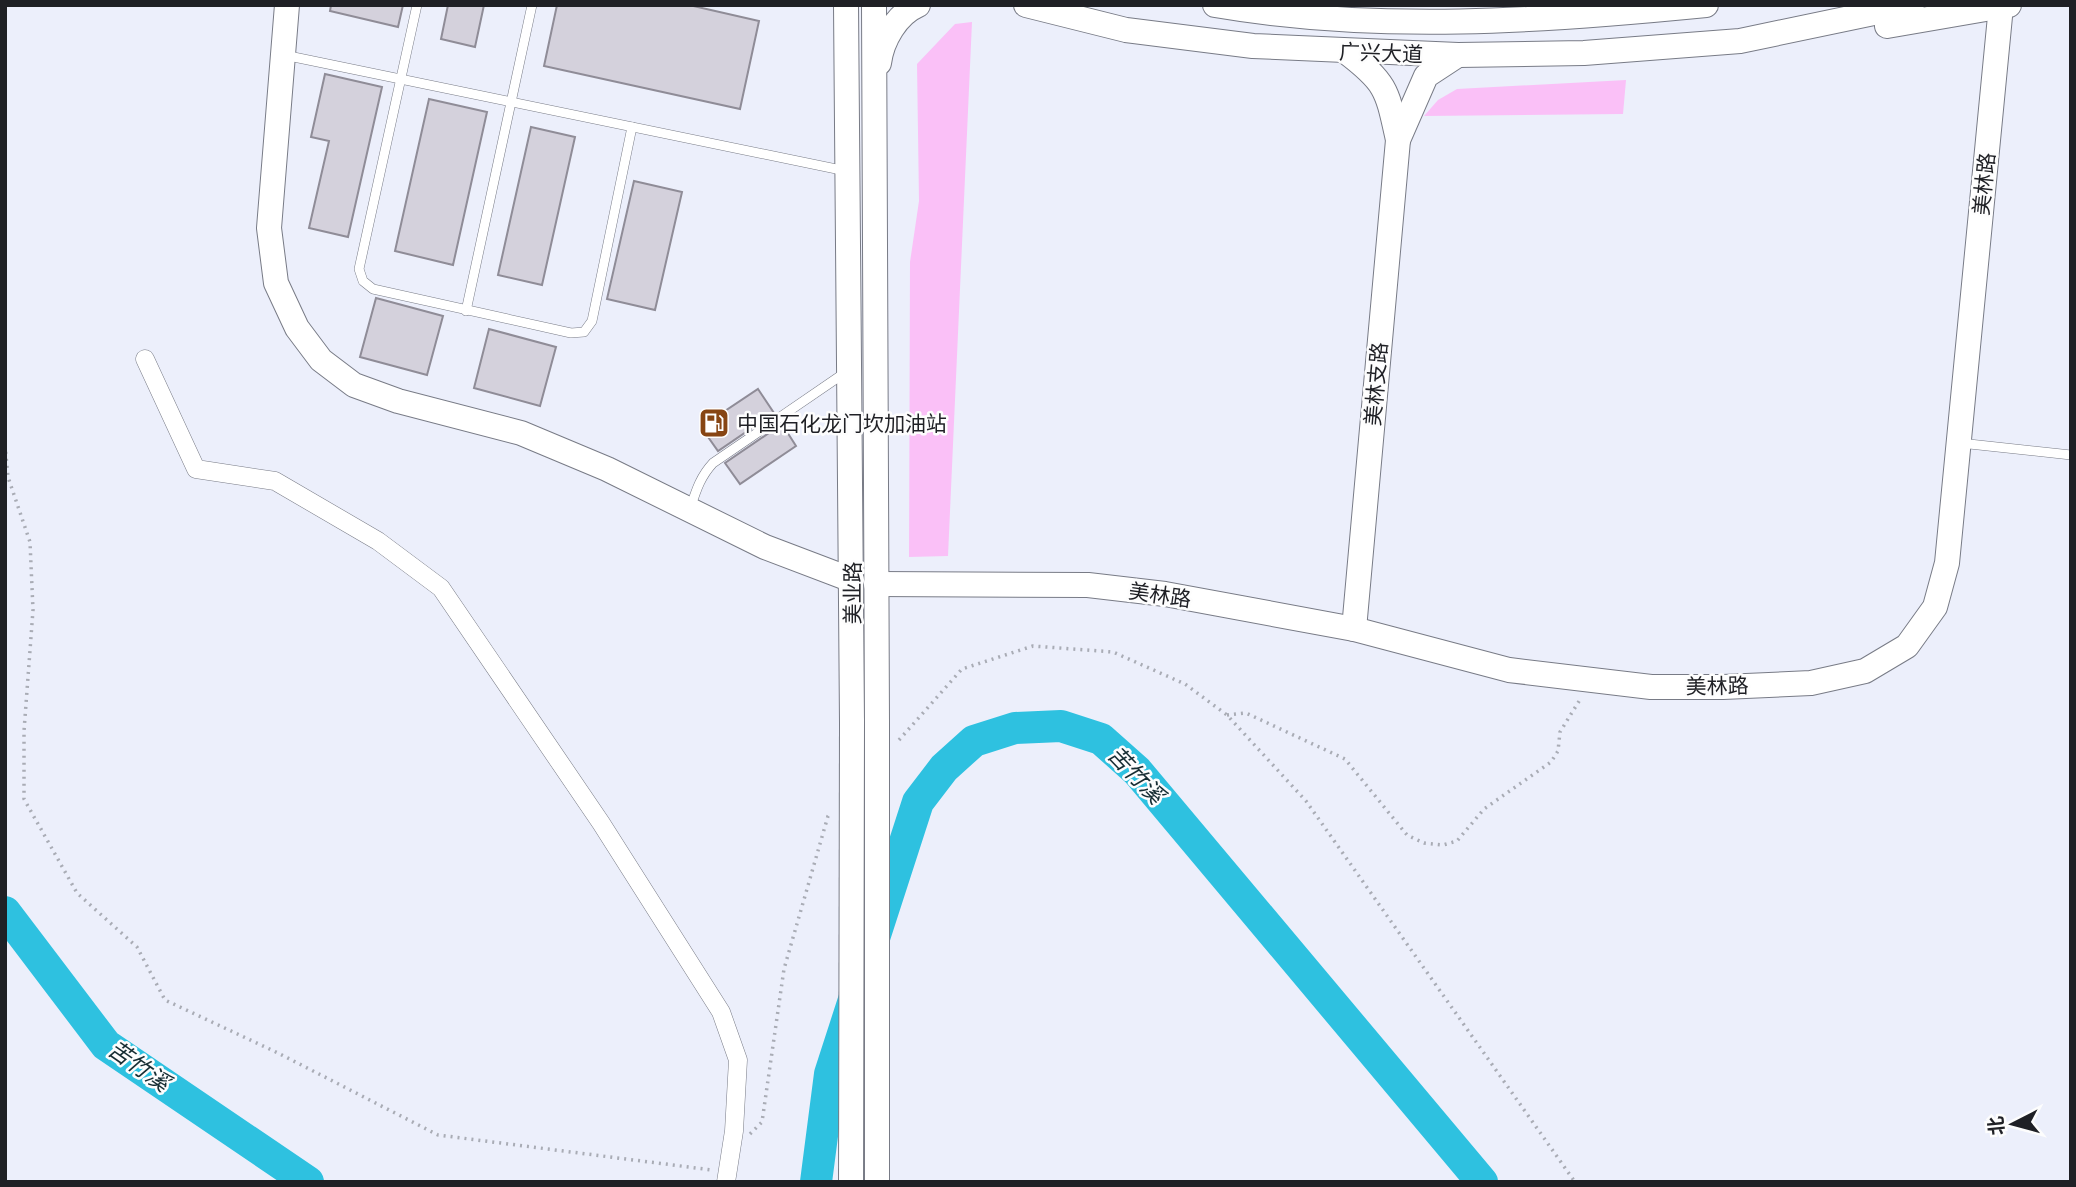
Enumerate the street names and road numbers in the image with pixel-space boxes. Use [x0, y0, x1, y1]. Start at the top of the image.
street label: 广兴大道 [1339, 38, 1423, 68]
street label: 美林路 [1967, 151, 2001, 217]
street label: 美林支路 [1359, 341, 1393, 427]
street label: 美业路 [839, 562, 866, 625]
street label: 美林路 [1127, 577, 1193, 613]
street label: 美林路 [1685, 672, 1749, 700]

